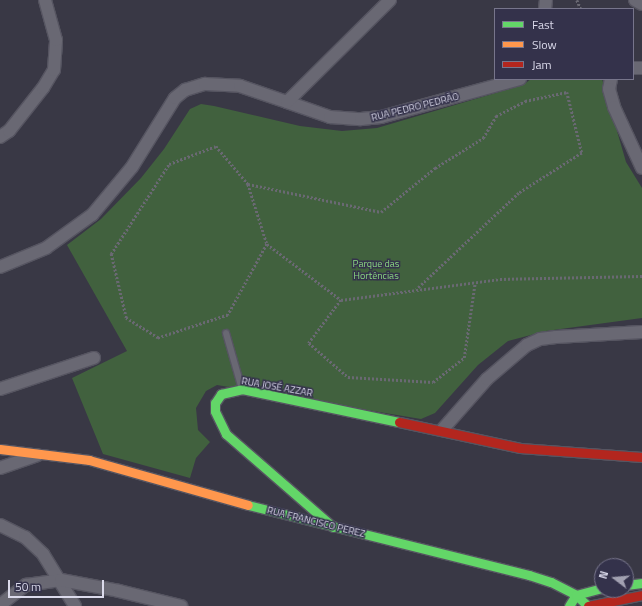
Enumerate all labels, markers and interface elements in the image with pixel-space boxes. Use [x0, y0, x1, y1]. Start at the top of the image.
legend [494, 8, 634, 80]
text: Fast [532, 15, 554, 34]
text: Slow [532, 35, 557, 54]
text: Jam [532, 55, 552, 74]
street label: RUA PEDRO PEDRÃO [370, 90, 460, 124]
park label: Parque das Hortências [353, 257, 399, 280]
street label: RUA JOSÉ AZZAR [240, 375, 314, 399]
street label: RUA FRANCISCO PEREZ [266, 504, 366, 540]
north arrow [594, 558, 634, 598]
text: N [595, 569, 612, 581]
scale bar [10, 572, 106, 598]
text: 50 m [15, 577, 41, 596]

